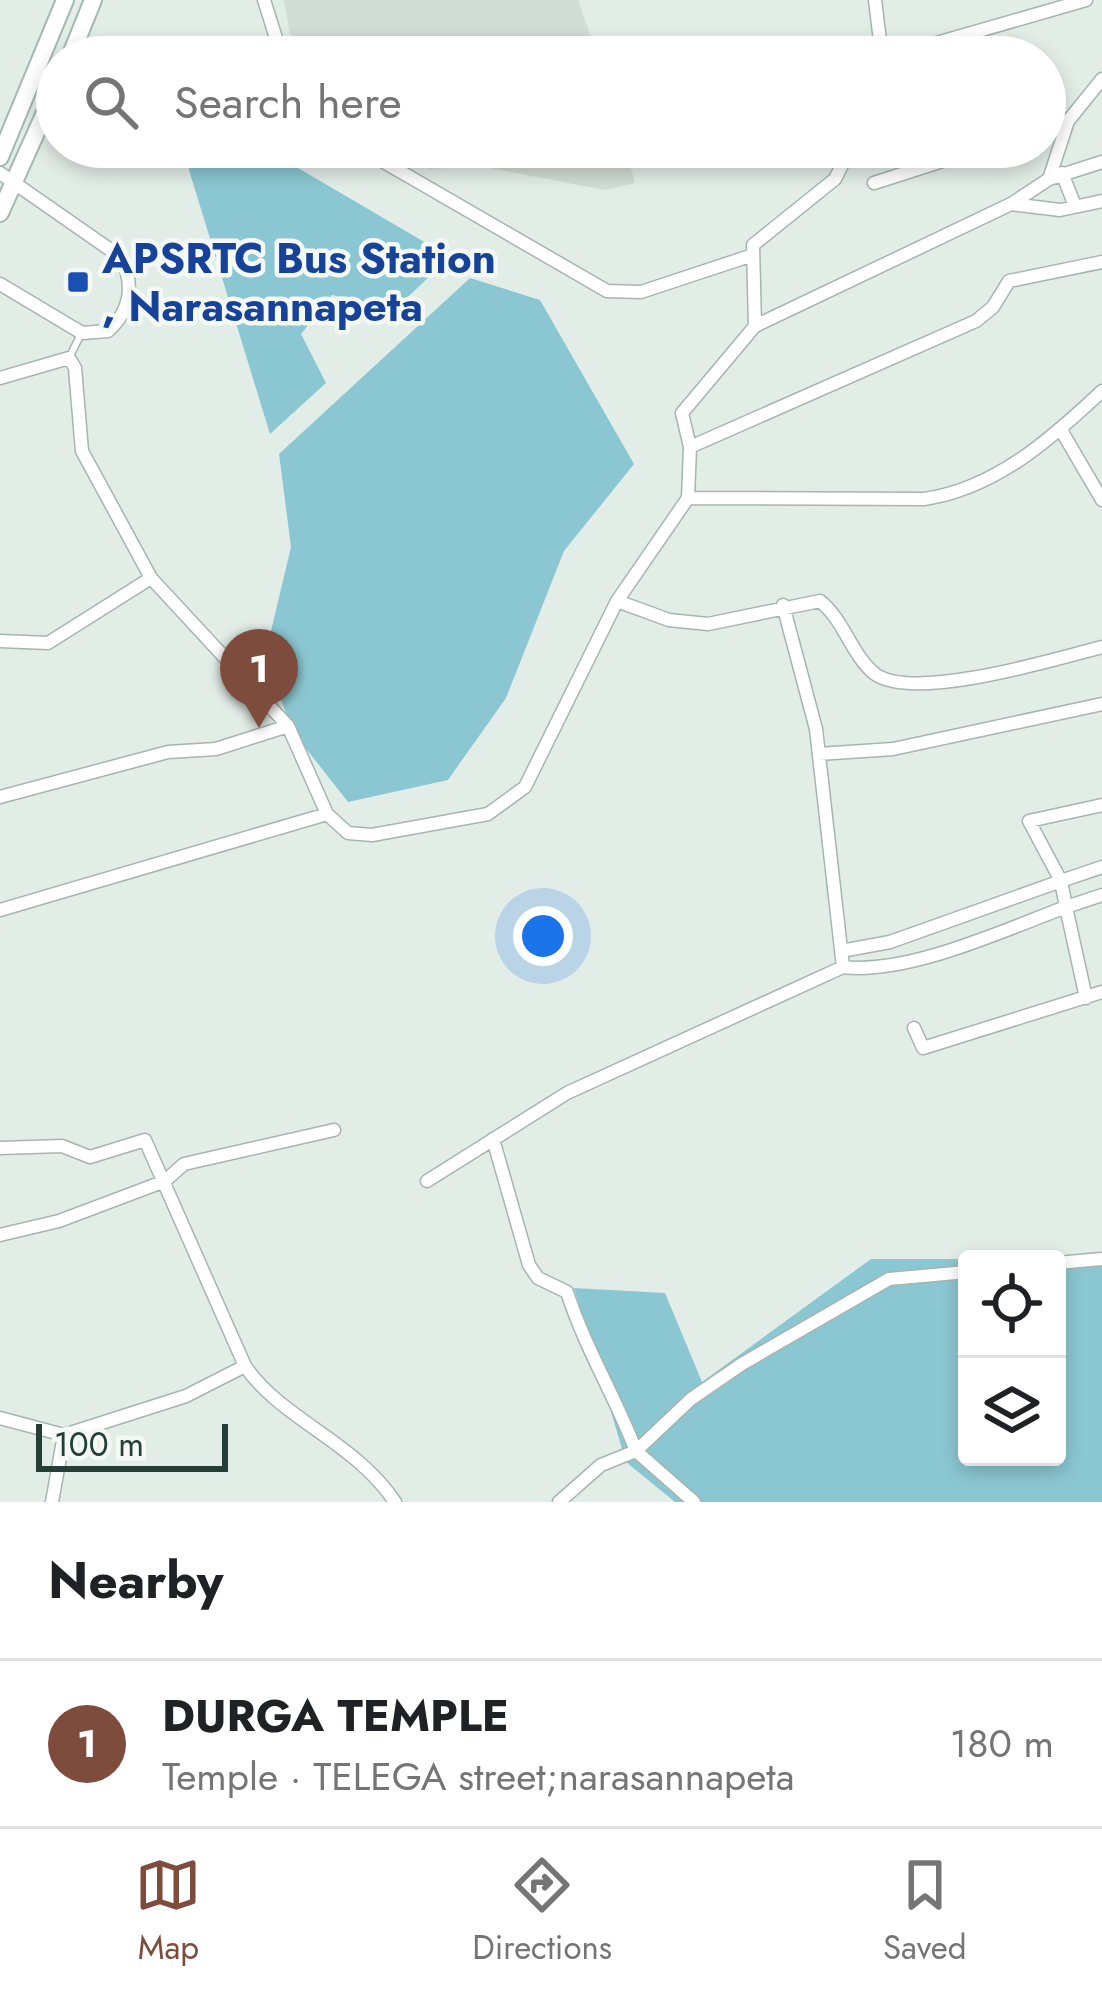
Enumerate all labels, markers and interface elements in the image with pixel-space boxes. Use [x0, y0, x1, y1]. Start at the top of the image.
search box [36, 36, 1066, 168]
icon: search [78, 69, 144, 135]
text: Search here [174, 70, 402, 135]
place label: APSRTC Bus Station , Narasannapeta [101, 228, 496, 337]
marker: APSRTC Bus Station , Narasannapeta [65, 269, 91, 295]
pin: 1 [220, 629, 298, 728]
your location [513, 906, 573, 966]
map controls [958, 1250, 1066, 1466]
button: locate [958, 1250, 1066, 1358]
button: layers [958, 1358, 1066, 1466]
scale bar [36, 1418, 228, 1471]
text: 100 m [54, 1421, 144, 1468]
text: Nearby [48, 1543, 223, 1617]
text: DURGA TEMPLE [162, 1683, 509, 1748]
text: 1 [77, 1715, 97, 1772]
text: 180 m [950, 1715, 1054, 1772]
text: Temple · TELEGA street;narasannapeta [162, 1748, 794, 1805]
tab: Map [135, 1852, 201, 1971]
tab: Directions [472, 1852, 612, 1971]
tab: Saved [883, 1852, 967, 1971]

